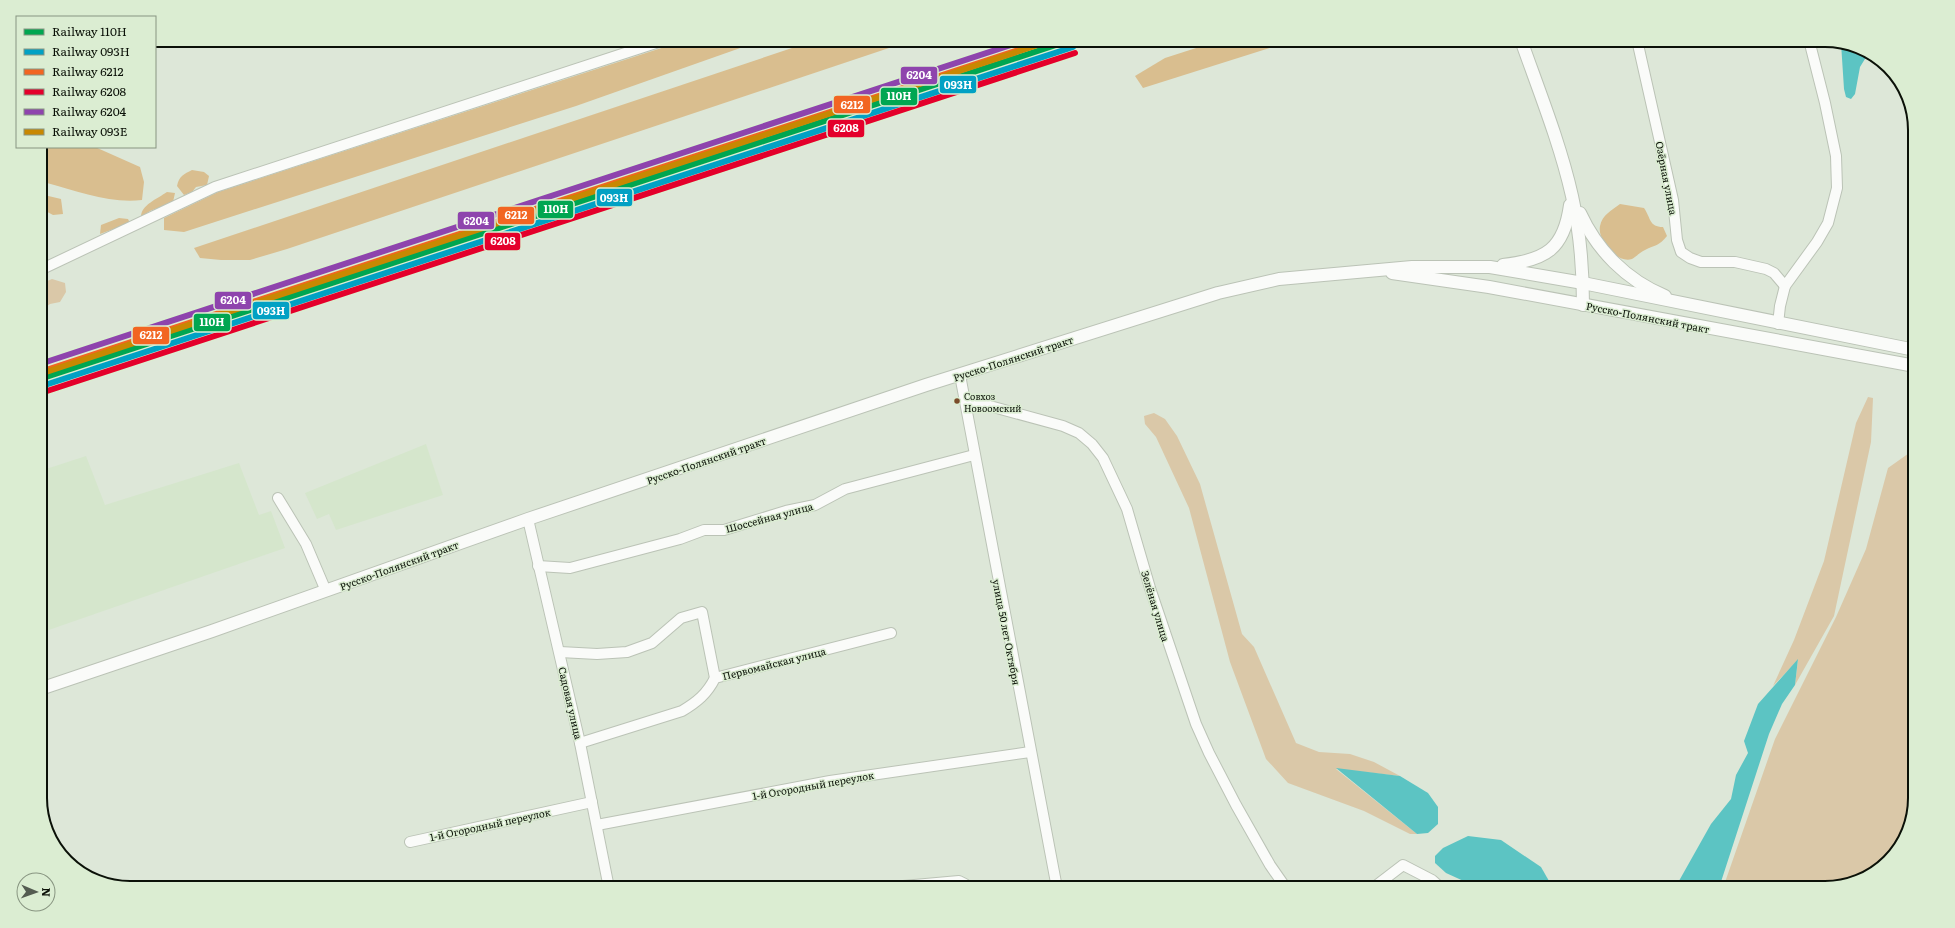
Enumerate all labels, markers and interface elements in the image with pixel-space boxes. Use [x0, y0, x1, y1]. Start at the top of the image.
legend [16, 16, 156, 148]
text: Railway 110Н [52, 22, 127, 40]
text: Railway 093Н [52, 42, 130, 60]
text: Railway 6212 [52, 62, 124, 80]
line badge: 6204 [900, 66, 938, 85]
text: 6204 [906, 66, 932, 82]
line badge: 093Н [939, 75, 977, 94]
text: 093Н [944, 76, 972, 92]
text: Railway 6208 [52, 82, 127, 100]
line badge: 110Н [880, 87, 918, 106]
text: 110Н [886, 87, 912, 103]
line badge: 6212 [833, 95, 871, 114]
text: 6212 [841, 96, 863, 112]
text: Railway 6204 [52, 102, 127, 120]
line badge: 6208 [827, 119, 865, 138]
text: 6208 [833, 119, 859, 135]
text: Railway 093Е [52, 122, 128, 140]
street label: Озёрная улица [1653, 140, 1682, 217]
line badge: 093Н [596, 188, 633, 207]
text: 093Н [600, 189, 628, 205]
line badge: 110Н [537, 200, 574, 219]
text: 110Н [543, 200, 569, 216]
line badge: 6212 [497, 206, 535, 225]
text: 6212 [505, 206, 527, 222]
line badge: 6204 [457, 211, 495, 230]
text: 6204 [463, 212, 489, 228]
line badge: 6208 [484, 232, 521, 251]
text: 6208 [490, 232, 516, 248]
line badge: 6204 [214, 291, 252, 310]
text: 6204 [220, 291, 246, 307]
street label: Русско-Полянский тракт [1585, 298, 1711, 336]
line badge: 093Н [252, 301, 290, 320]
text: 093Н [257, 302, 285, 318]
line badge: 110Н [193, 313, 231, 332]
text: 110Н [199, 313, 225, 329]
line badge: 6212 [132, 326, 170, 345]
text: 6212 [140, 326, 162, 342]
street label: Русско-Полянский тракт [951, 331, 1075, 385]
place label: Совхоз Новоомский [964, 389, 1021, 415]
marker: Совхоз Новоомский [952, 396, 962, 406]
street label: Русско-Полянский тракт [644, 432, 768, 488]
street label: Шоссейная улица [724, 498, 815, 536]
street label: Русско-Полянский тракт [337, 536, 461, 594]
street label: Зелёная улица [1138, 569, 1174, 644]
street label: улица 50 лет Октября [989, 578, 1025, 686]
street label: Первомайская улица [721, 643, 828, 683]
street label: Садовая улица [555, 665, 587, 741]
street label: 1-й Огородный переулок [751, 767, 875, 803]
street label: 1-й Огородный переулок [428, 804, 552, 844]
north arrow [16, 872, 56, 912]
text: N [39, 887, 55, 897]

